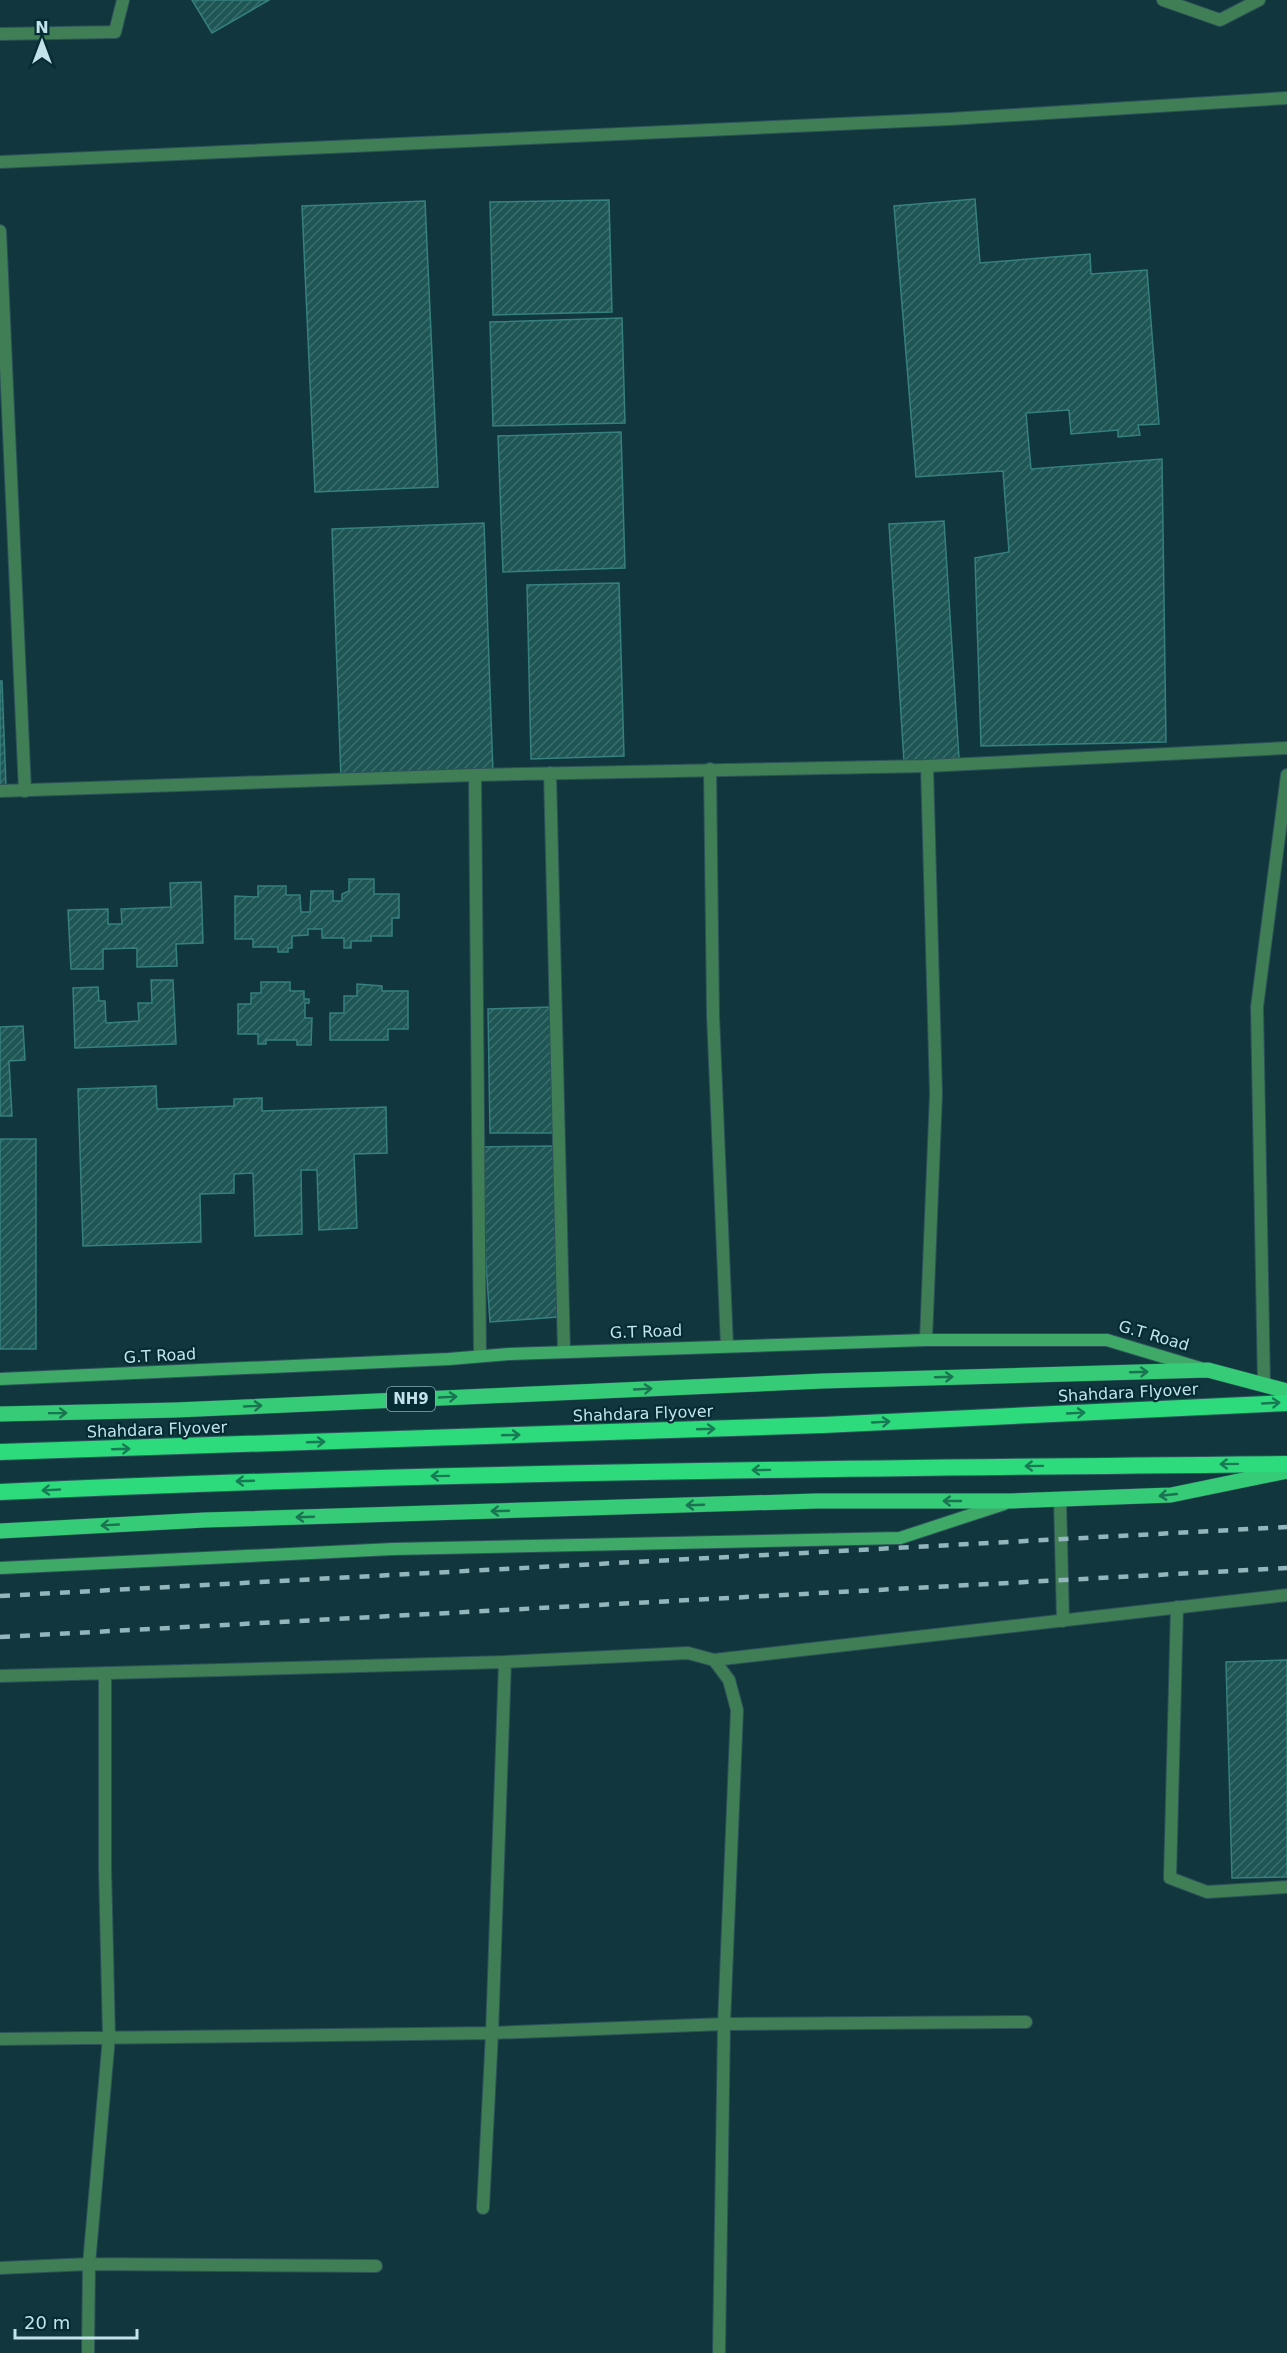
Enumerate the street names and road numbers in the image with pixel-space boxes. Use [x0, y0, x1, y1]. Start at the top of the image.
street label: G.T Road [1116, 1316, 1191, 1355]
street label: G.T Road [609, 1321, 683, 1342]
street label: G.T Road [123, 1344, 197, 1367]
street label: Shahdara Flyover [1057, 1379, 1199, 1406]
road number: NH9 [387, 1387, 435, 1411]
street label: Shahdara Flyover [572, 1402, 714, 1425]
street label: Shahdara Flyover [86, 1418, 228, 1441]

